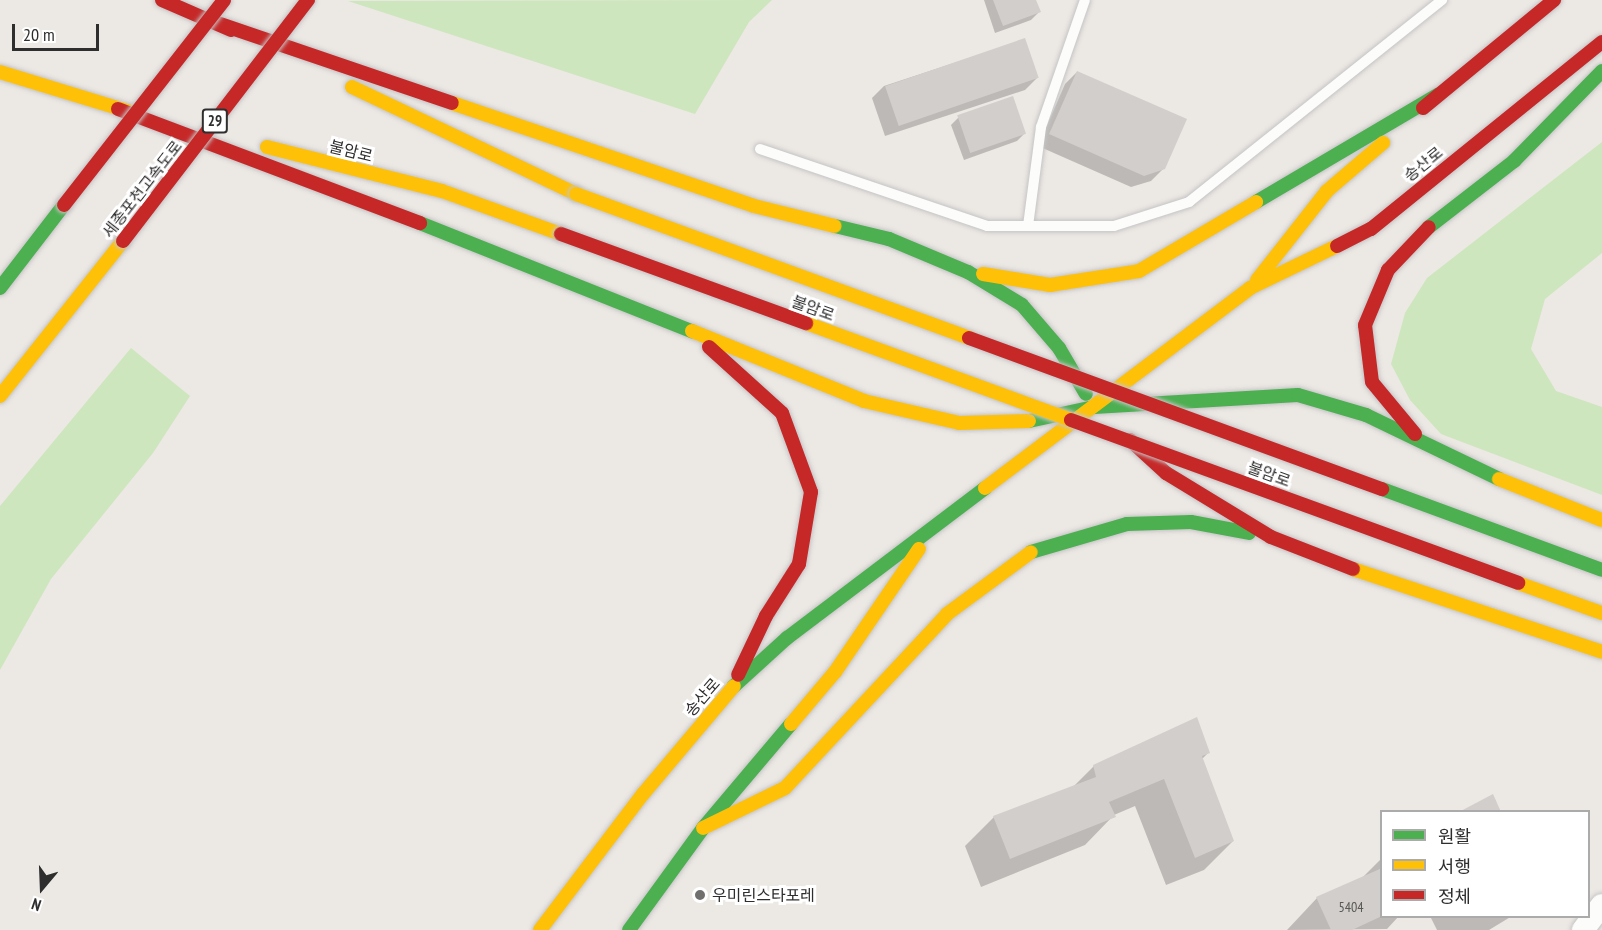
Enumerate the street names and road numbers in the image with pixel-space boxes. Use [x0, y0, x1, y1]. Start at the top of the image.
road number: 29 [202, 109, 228, 133]
street label: 불암로 [327, 136, 375, 166]
street label: 세종포천고속도로 [98, 137, 186, 241]
street label: 송산로 [1400, 143, 1446, 185]
street label: 불암로 [789, 291, 837, 325]
street label: 불암로 [1245, 457, 1293, 491]
street label: 송산로 [680, 674, 724, 720]

